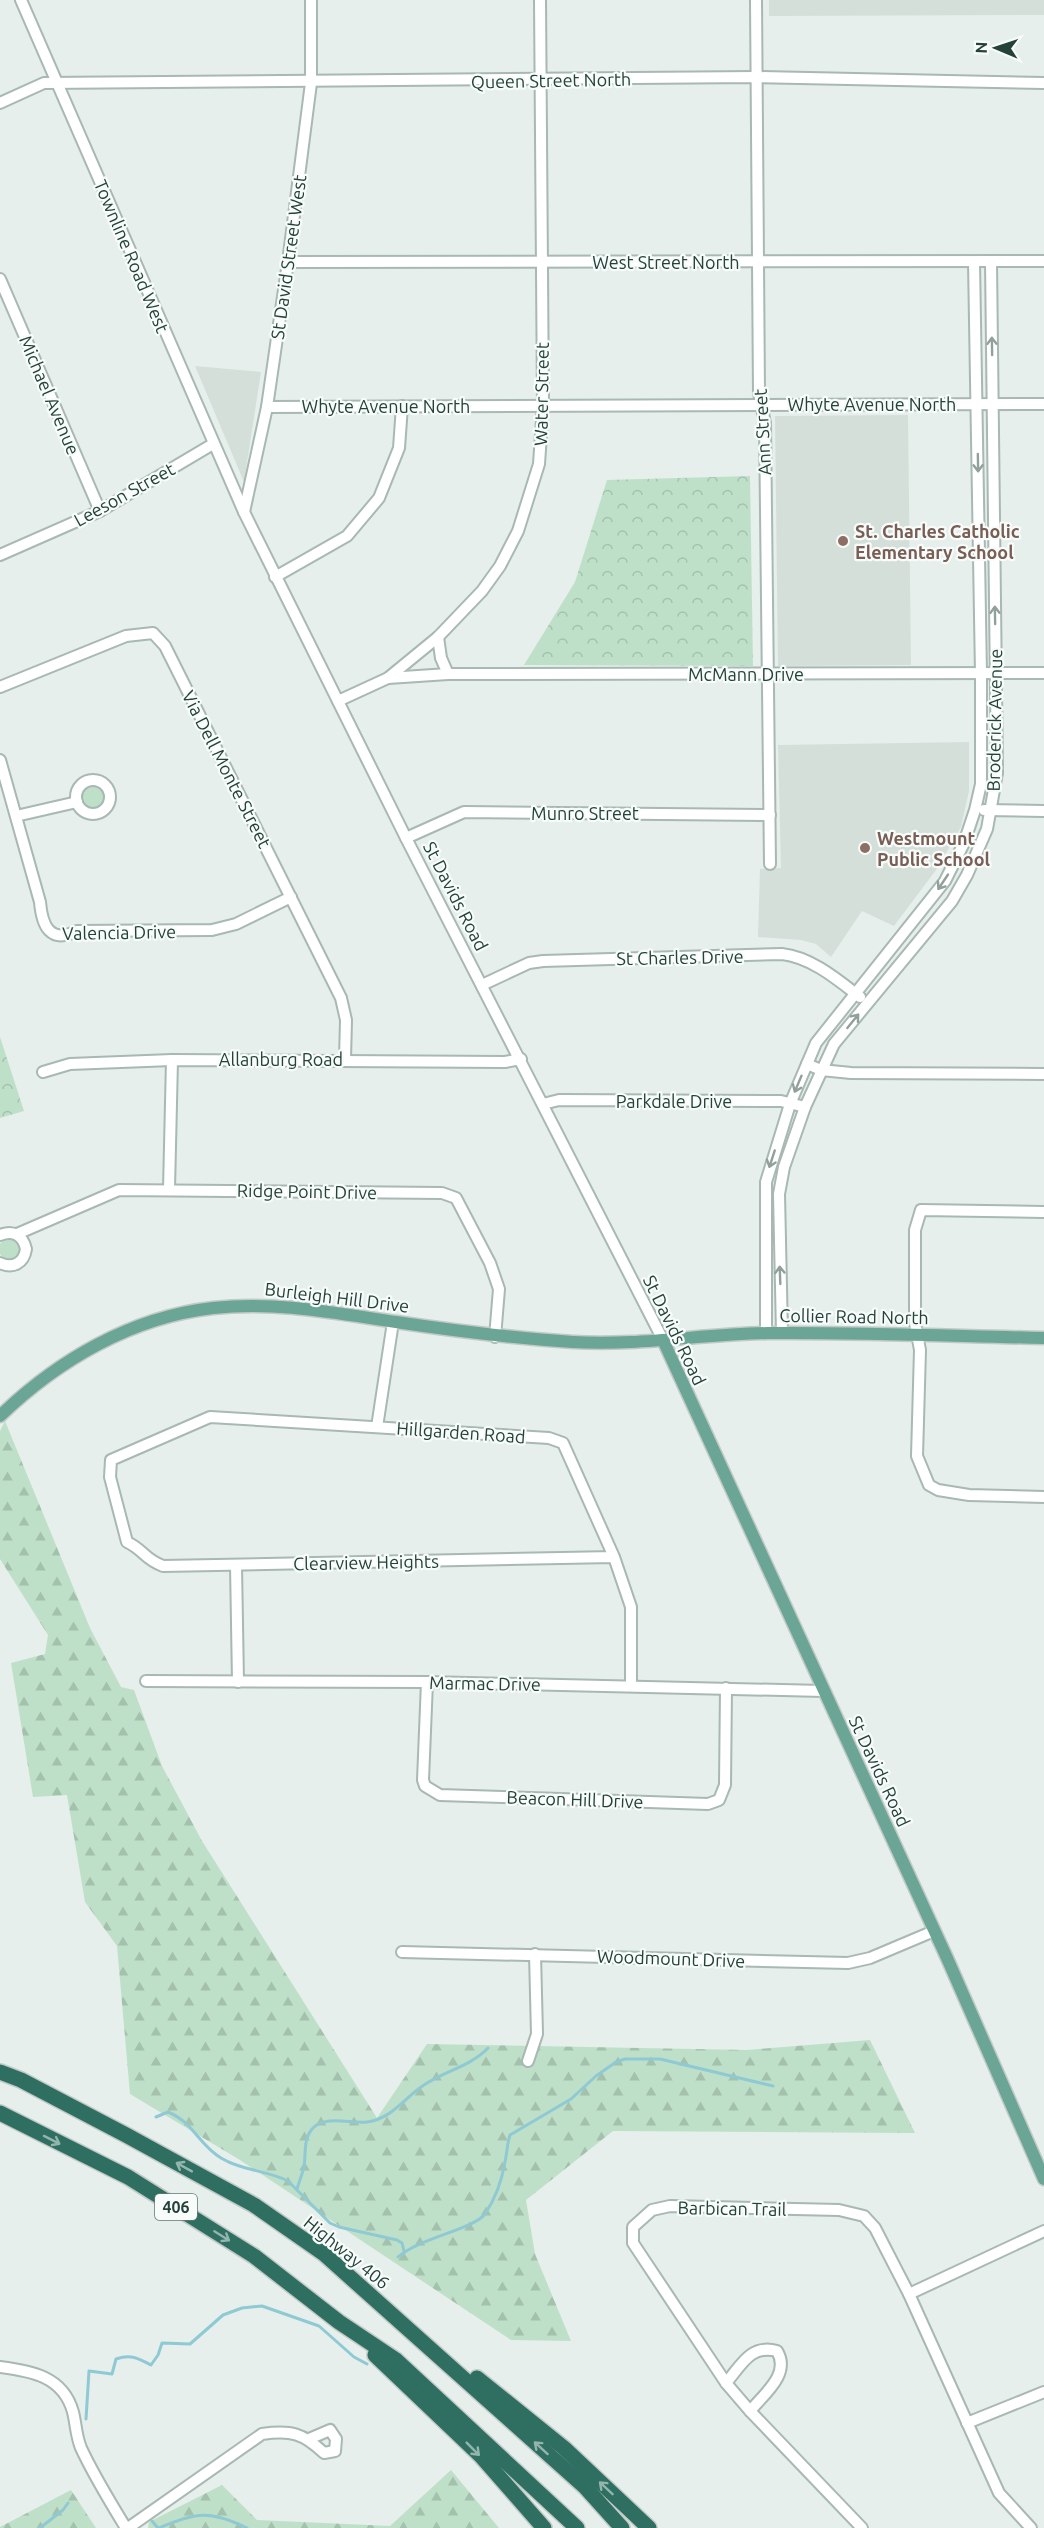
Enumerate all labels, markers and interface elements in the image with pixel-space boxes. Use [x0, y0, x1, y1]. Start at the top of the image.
north arrow [966, 18, 1026, 78]
text: N [972, 41, 990, 54]
street label: Queen Street North [471, 69, 631, 92]
street label: St David Street West [267, 173, 309, 341]
street label: Townline Road West [91, 177, 173, 335]
street label: West Street North [592, 252, 740, 272]
street label: Michael Avenue [16, 332, 84, 458]
one-way arrow [986, 336, 998, 356]
street label: Water Street [530, 342, 552, 446]
street label: Ann Street [750, 388, 774, 476]
street label: Whyte Avenue North [788, 394, 956, 414]
street label: Whyte Avenue North [302, 396, 470, 416]
one-way arrow [972, 453, 984, 473]
street label: Leeson Street [70, 458, 178, 530]
place label: St. Charles Catholic Elementary School [855, 521, 1020, 562]
marker: St. Charles Catholic Elementary School [836, 534, 850, 548]
one-way arrow [989, 605, 1001, 625]
street label: Broderick Avenue [983, 649, 1005, 791]
street label: McMann Drive [688, 664, 804, 684]
street label: Via Dell Monte Street [179, 687, 275, 851]
street label: Munro Street [531, 803, 639, 823]
place label: Westmount Public School [877, 828, 991, 869]
street label: St Davids Road [420, 838, 492, 954]
marker: Westmount Public School [858, 841, 872, 855]
one-way arrow [937, 874, 949, 890]
street label: Valencia Drive [62, 921, 176, 943]
street label: St Charles Drive [616, 946, 744, 968]
one-way arrow [846, 1014, 860, 1029]
street label: Allanburg Road [219, 1049, 343, 1069]
one-way arrow [792, 1074, 803, 1093]
street label: Parkdale Drive [616, 1091, 732, 1111]
one-way arrow [766, 1149, 777, 1168]
street label: Ridge Point Drive [237, 1180, 377, 1202]
one-way arrow [775, 1265, 786, 1285]
street label: St Davids Road [640, 1272, 710, 1388]
street label: Burleigh Hill Drive [264, 1278, 410, 1316]
street label: Collier Road North [779, 1305, 929, 1327]
street label: Hillgarden Road [396, 1418, 526, 1446]
street label: Clearview Heights [293, 1551, 439, 1573]
street label: Marmac Drive [429, 1672, 541, 1694]
street label: St Davids Road [846, 1713, 914, 1829]
street label: Beacon Hill Drive [506, 1787, 644, 1811]
street label: Woodmount Drive [597, 1945, 745, 1971]
one-way arrow [43, 2134, 61, 2146]
one-way arrow [176, 2161, 194, 2172]
road number: 406 [155, 2194, 197, 2220]
street label: Barbican Trail [677, 2197, 787, 2219]
street label: Highway 406 [300, 2212, 394, 2292]
one-way arrow [213, 2230, 230, 2242]
one-way arrow [534, 2441, 549, 2455]
one-way arrow [466, 2442, 481, 2456]
one-way arrow [599, 2481, 614, 2495]

